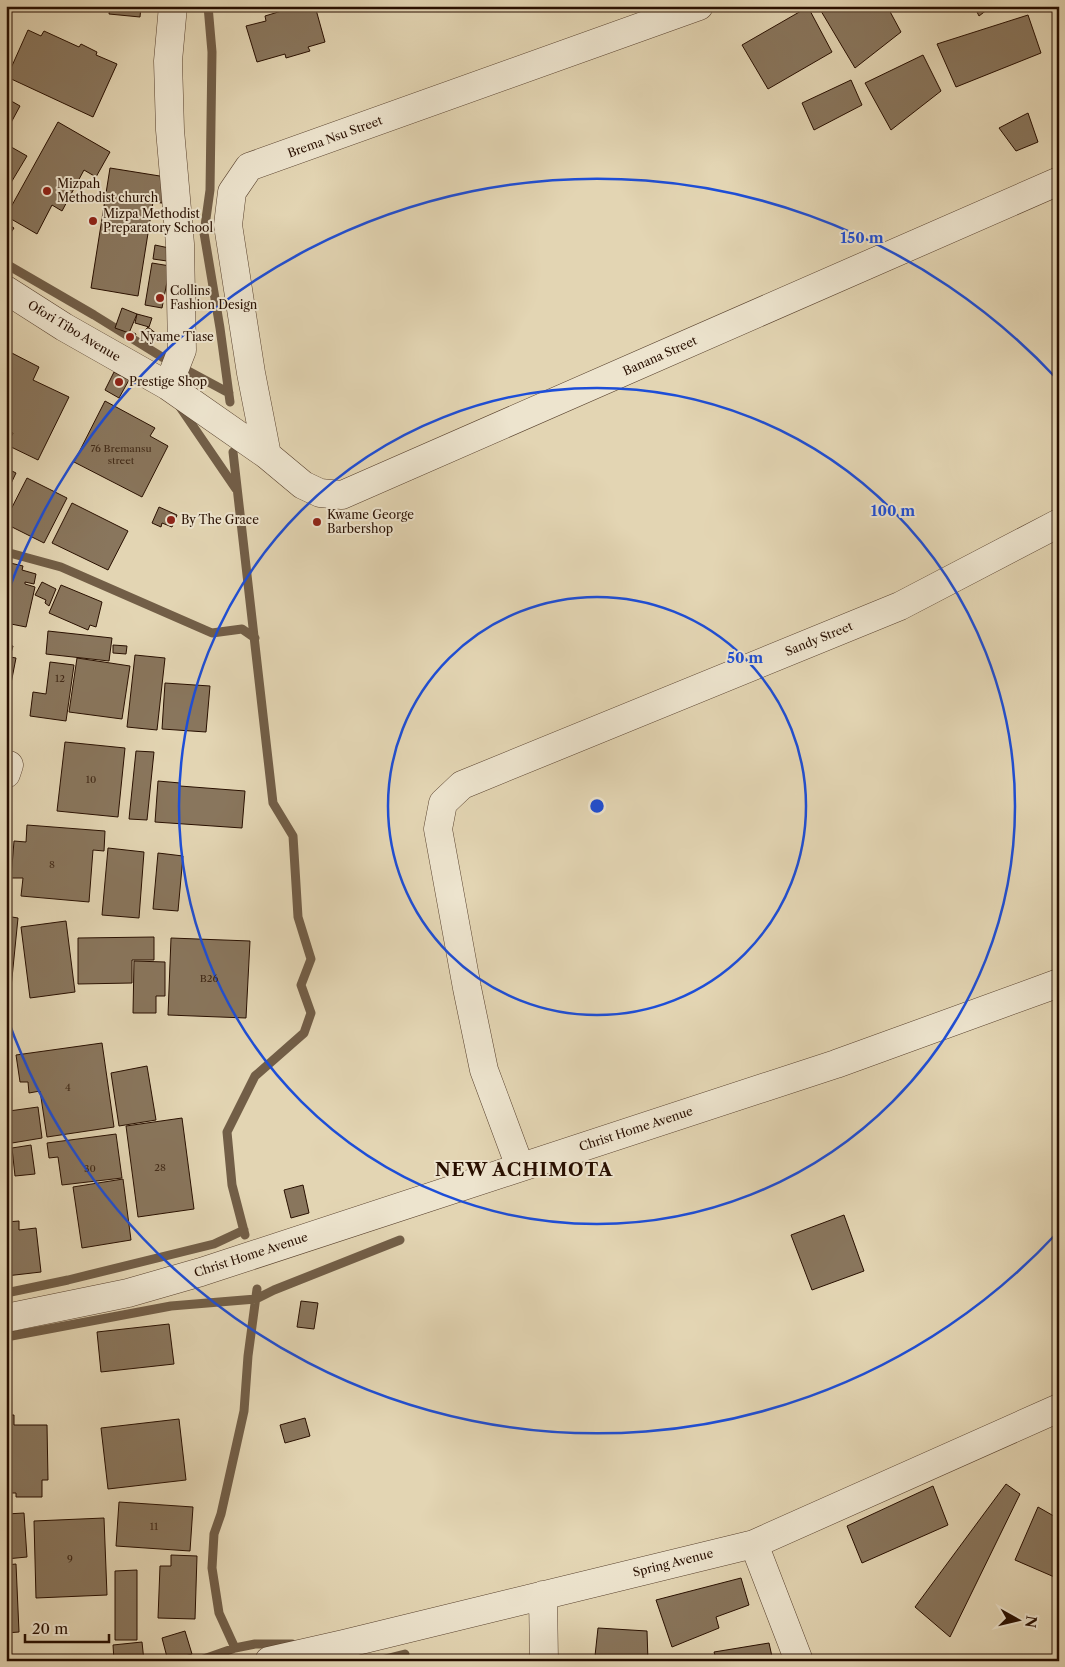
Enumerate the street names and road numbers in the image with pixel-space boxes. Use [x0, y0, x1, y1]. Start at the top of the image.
street label: Brema Nsu Street [285, 112, 385, 161]
street label: Ofori Tibo Avenue [25, 297, 124, 364]
street label: Banana Street [620, 332, 700, 379]
street label: Sandy Street [783, 618, 856, 659]
street label: Christ Home Avenue [577, 1103, 695, 1154]
street label: Christ Home Avenue [192, 1229, 310, 1280]
street label: Spring Avenue [631, 1545, 715, 1580]

